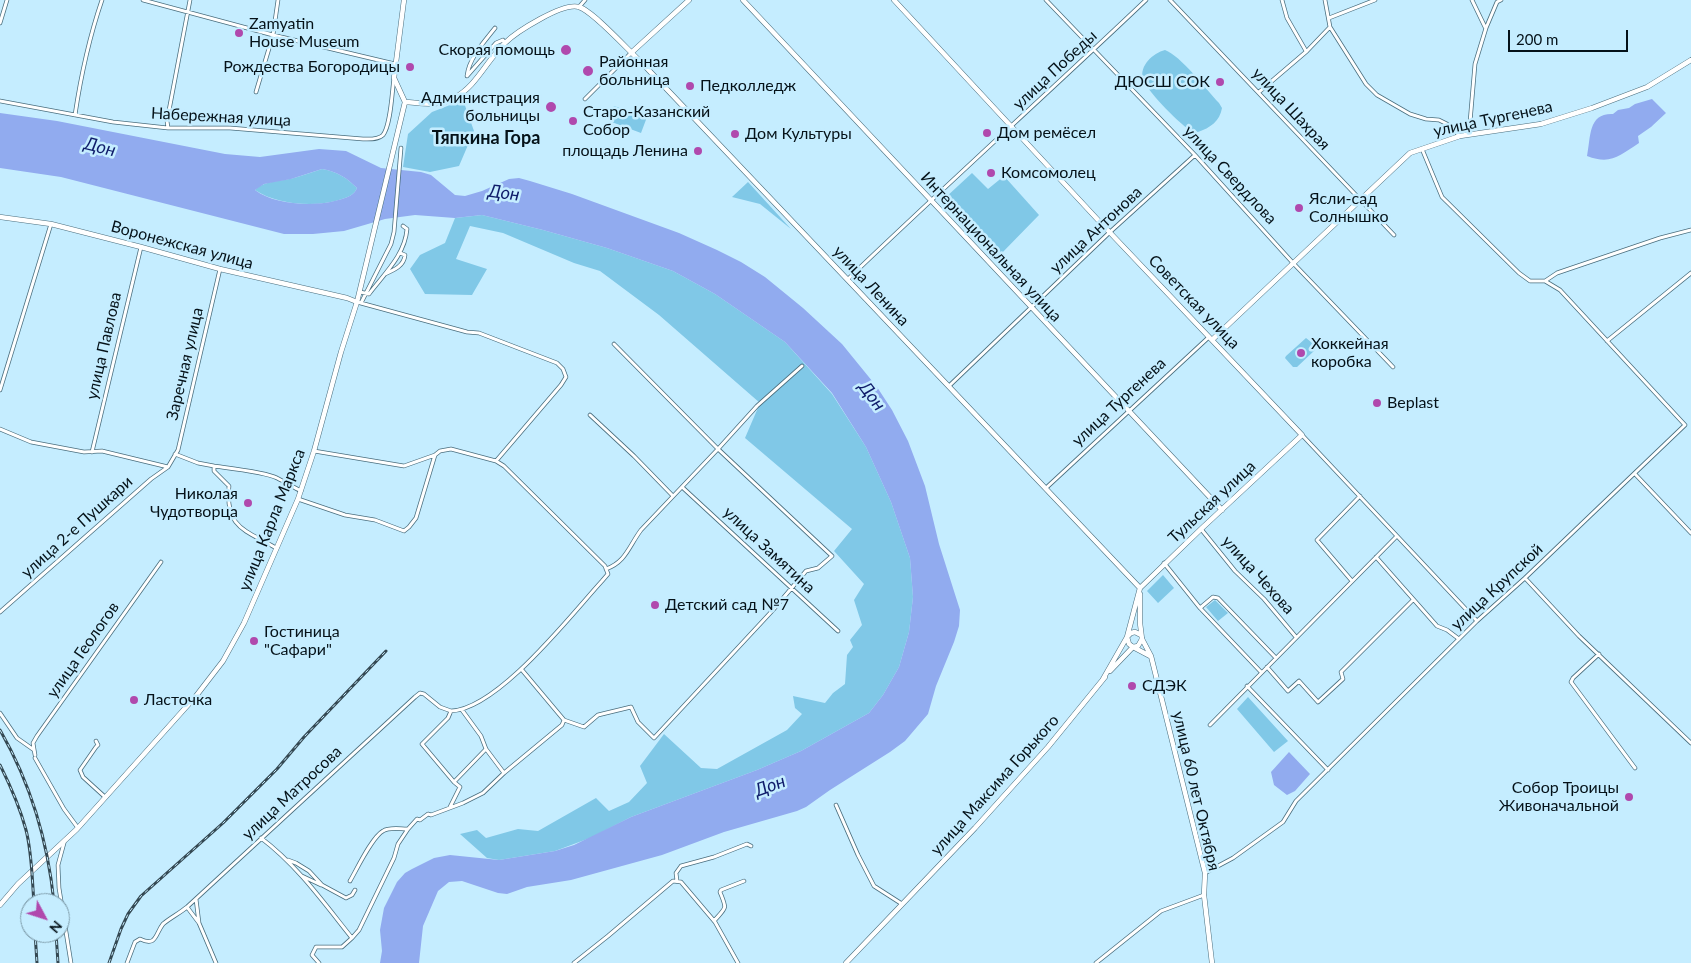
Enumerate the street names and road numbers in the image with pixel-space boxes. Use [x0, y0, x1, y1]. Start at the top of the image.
street label: улица Победы [1009, 26, 1101, 114]
street label: улица Шахрая [1248, 64, 1334, 154]
street label: улица Тургенева [1432, 97, 1554, 141]
street label: Набережная улица [150, 104, 292, 130]
street label: улица Свердлова [1179, 122, 1281, 228]
street label: Интернациональная улица [917, 168, 1065, 326]
street label: улица Антонова [1046, 183, 1146, 277]
street label: Воронежская улица [109, 217, 255, 273]
street label: улица Ленина [829, 242, 913, 330]
street label: Советская улица [1144, 251, 1244, 353]
street label: улица Павлова [82, 290, 126, 402]
street label: Заречная улица [163, 306, 207, 422]
street label: улица Тургенева [1068, 354, 1170, 450]
street label: улица Карла Маркса [235, 446, 309, 594]
street label: Тульская улица [1164, 457, 1260, 547]
street label: улица 2-е Пушкари [17, 472, 137, 582]
street label: улица Замятина [719, 503, 819, 597]
street label: улица Чехова [1218, 532, 1298, 618]
street label: улица Крупской [1447, 540, 1547, 634]
street label: улица Геологов [43, 598, 123, 702]
street label: улица 60 лет Октября [1168, 709, 1224, 873]
street label: улица Максима Горького [927, 711, 1063, 859]
street label: улица Матросова [238, 742, 346, 844]

